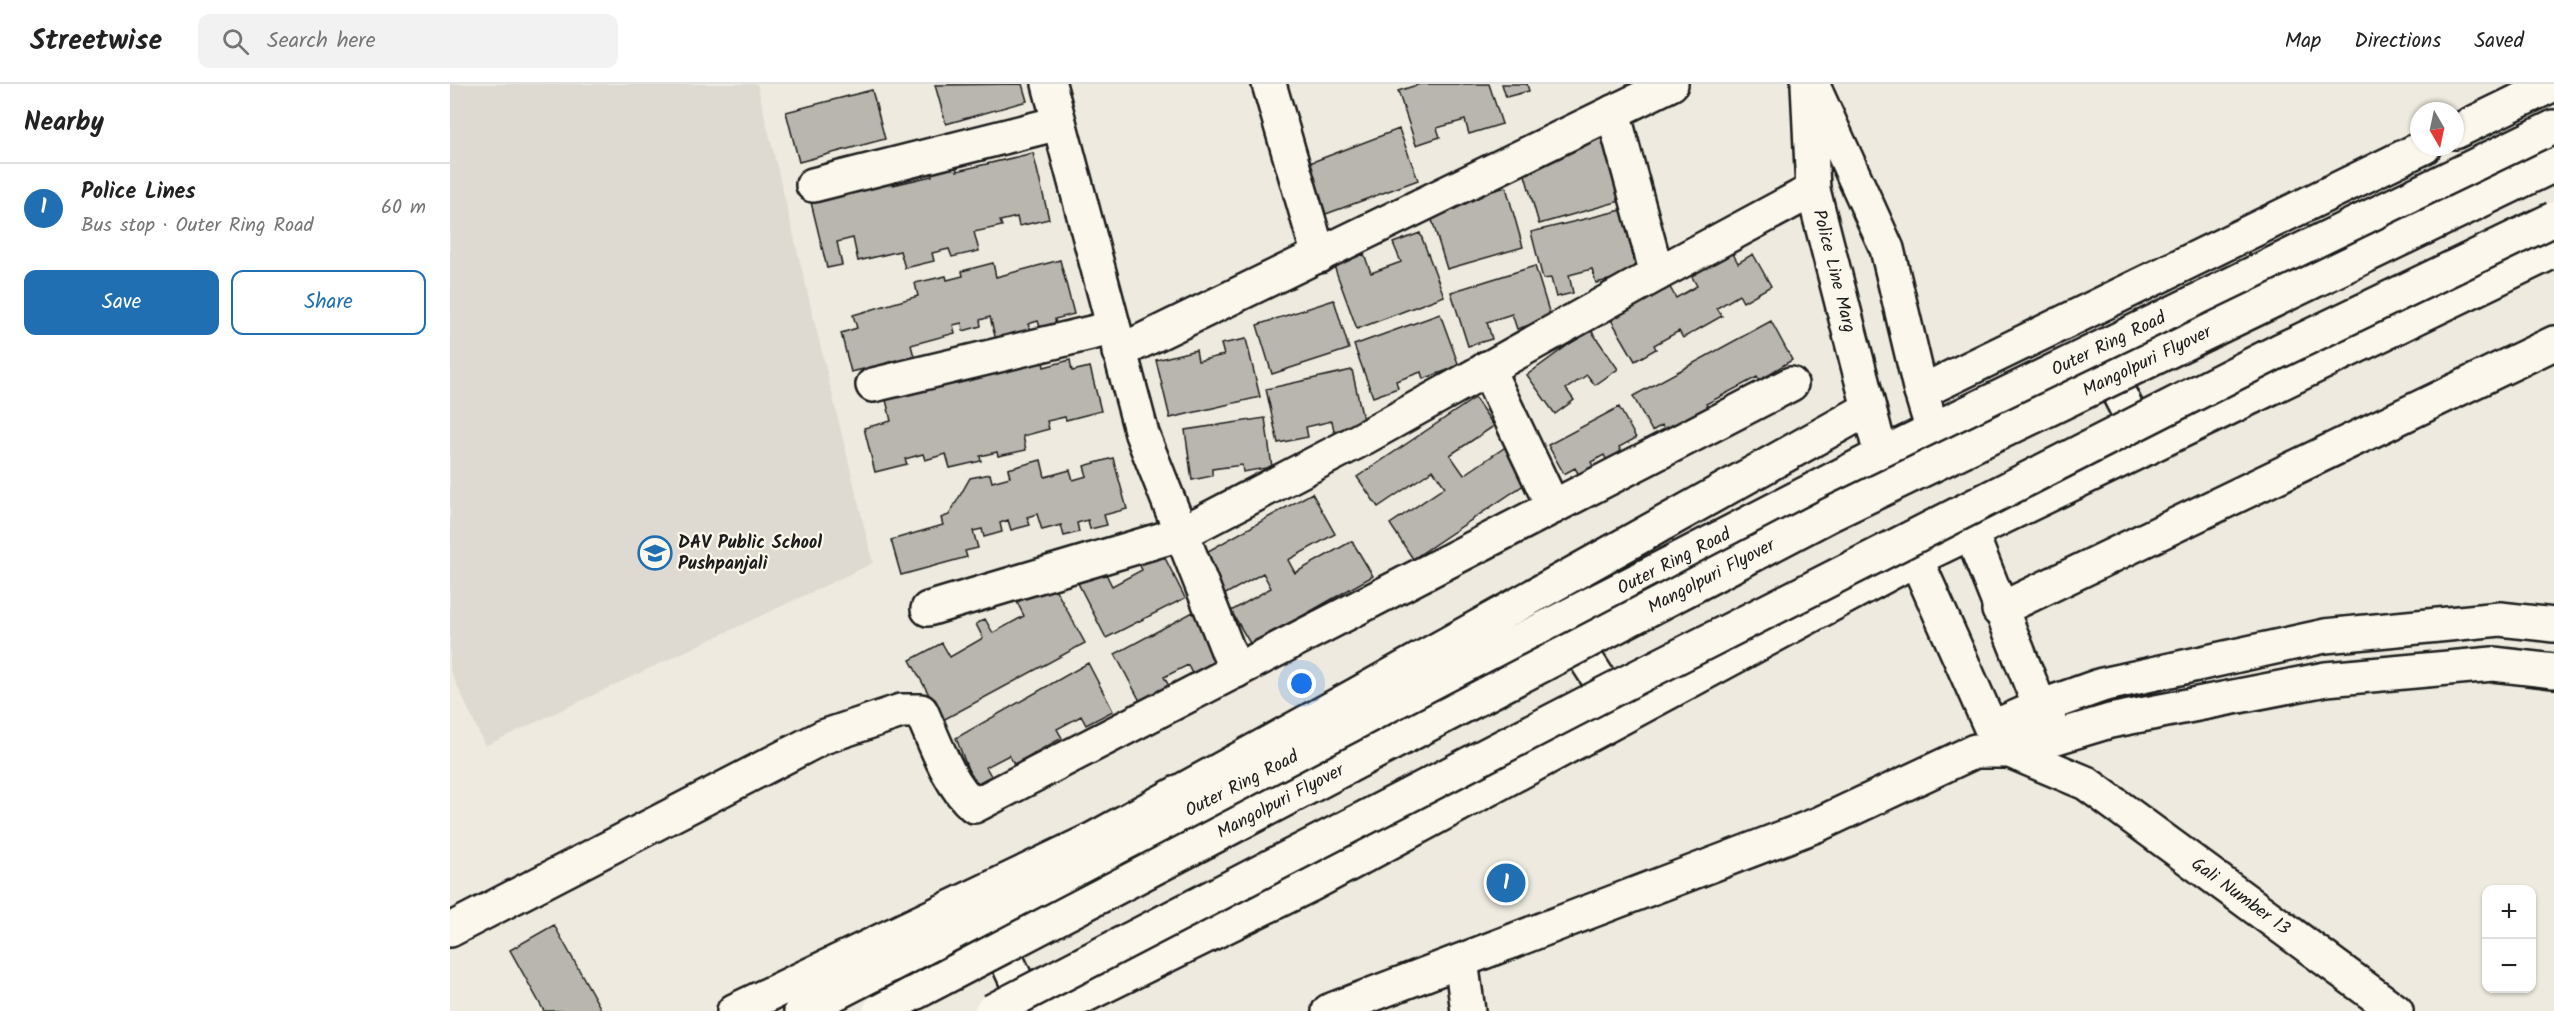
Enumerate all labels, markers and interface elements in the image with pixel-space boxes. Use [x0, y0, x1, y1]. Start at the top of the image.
search box [198, 14, 618, 68]
text: Streetwise [30, 19, 162, 64]
text: Search here [267, 24, 376, 59]
icon: search [219, 25, 252, 58]
text: Map [2285, 25, 2321, 58]
text: Directions [2354, 25, 2441, 58]
text: Saved [2474, 25, 2524, 58]
text: Nearby [24, 102, 104, 144]
north arrow [2410, 102, 2464, 156]
text: Police Lines [81, 175, 196, 210]
text: 1 [40, 192, 47, 224]
text: 60 m [381, 192, 426, 224]
street label: Police Line Marg [1804, 207, 1864, 336]
text: Bus stop · Outer Ring Road [81, 210, 314, 242]
button: Save [24, 270, 219, 335]
button: Share [231, 270, 426, 335]
street label: Outer Ring Road [2046, 303, 2172, 384]
street label: Mangolpuri Flyover [2078, 317, 2217, 405]
street label: Outer Ring Road [1612, 520, 1737, 603]
place label: DAV Public School Pushpanjali [678, 529, 822, 579]
street label: Mangolpuri Flyover [1642, 531, 1781, 622]
school or university icon: DAV Public School Pushpanjali [637, 535, 673, 571]
your location [1287, 669, 1316, 698]
street label: Outer Ring Road [1180, 742, 1305, 825]
street label: Mangolpuri Flyover [1212, 756, 1350, 847]
street label: Gali Number 13 [2185, 850, 2296, 943]
pin: 1 [1486, 860, 1526, 906]
map controls [2482, 885, 2536, 993]
button: + [2482, 885, 2536, 939]
button: − [2482, 939, 2536, 993]

